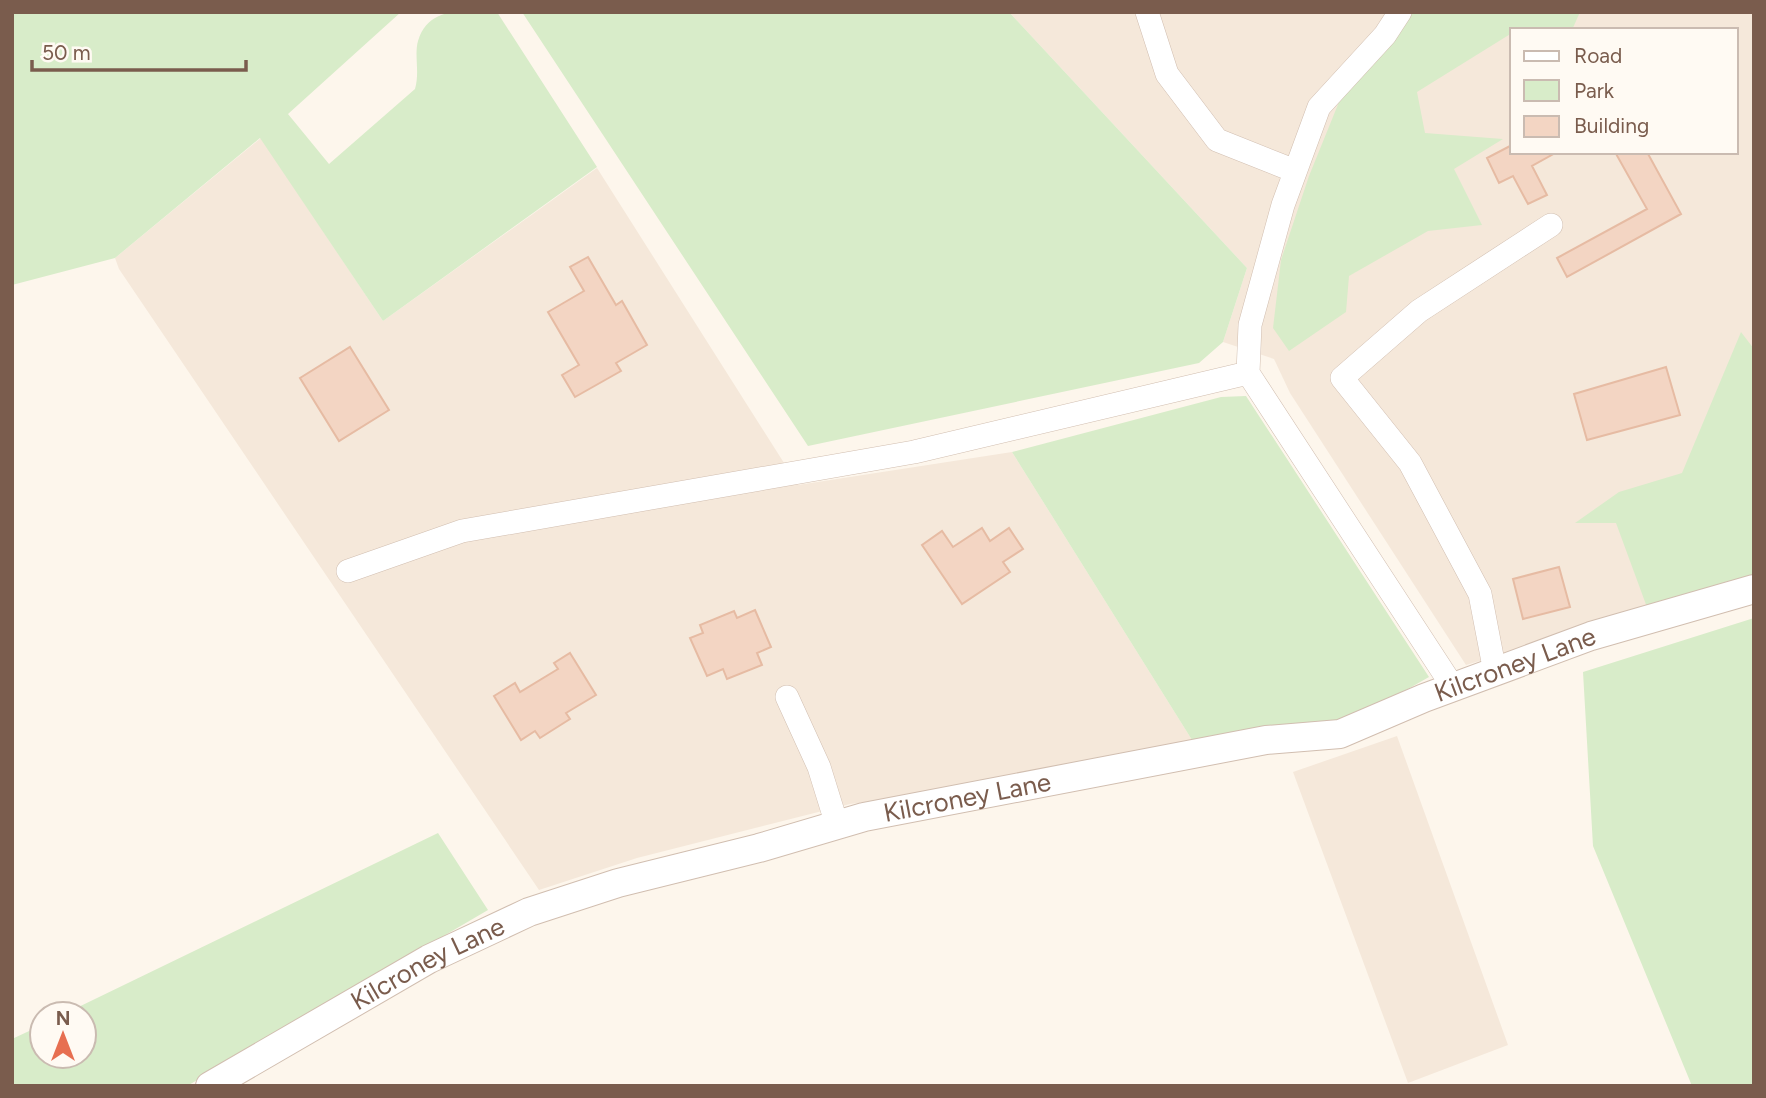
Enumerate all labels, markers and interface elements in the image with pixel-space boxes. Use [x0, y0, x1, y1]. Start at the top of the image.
scale bar [32, 28, 245, 72]
legend [1510, 28, 1738, 154]
text: 50 m [42, 40, 91, 65]
text: Road [1574, 43, 1622, 68]
text: Park [1574, 78, 1615, 103]
text: Building [1574, 113, 1649, 138]
street label: Kilcroney Lane [1430, 620, 1600, 709]
street label: Kilcroney Lane [881, 766, 1053, 829]
street label: Kilcroney Lane [345, 910, 510, 1017]
north arrow [28, 1000, 98, 1070]
text: N [56, 1007, 70, 1030]

